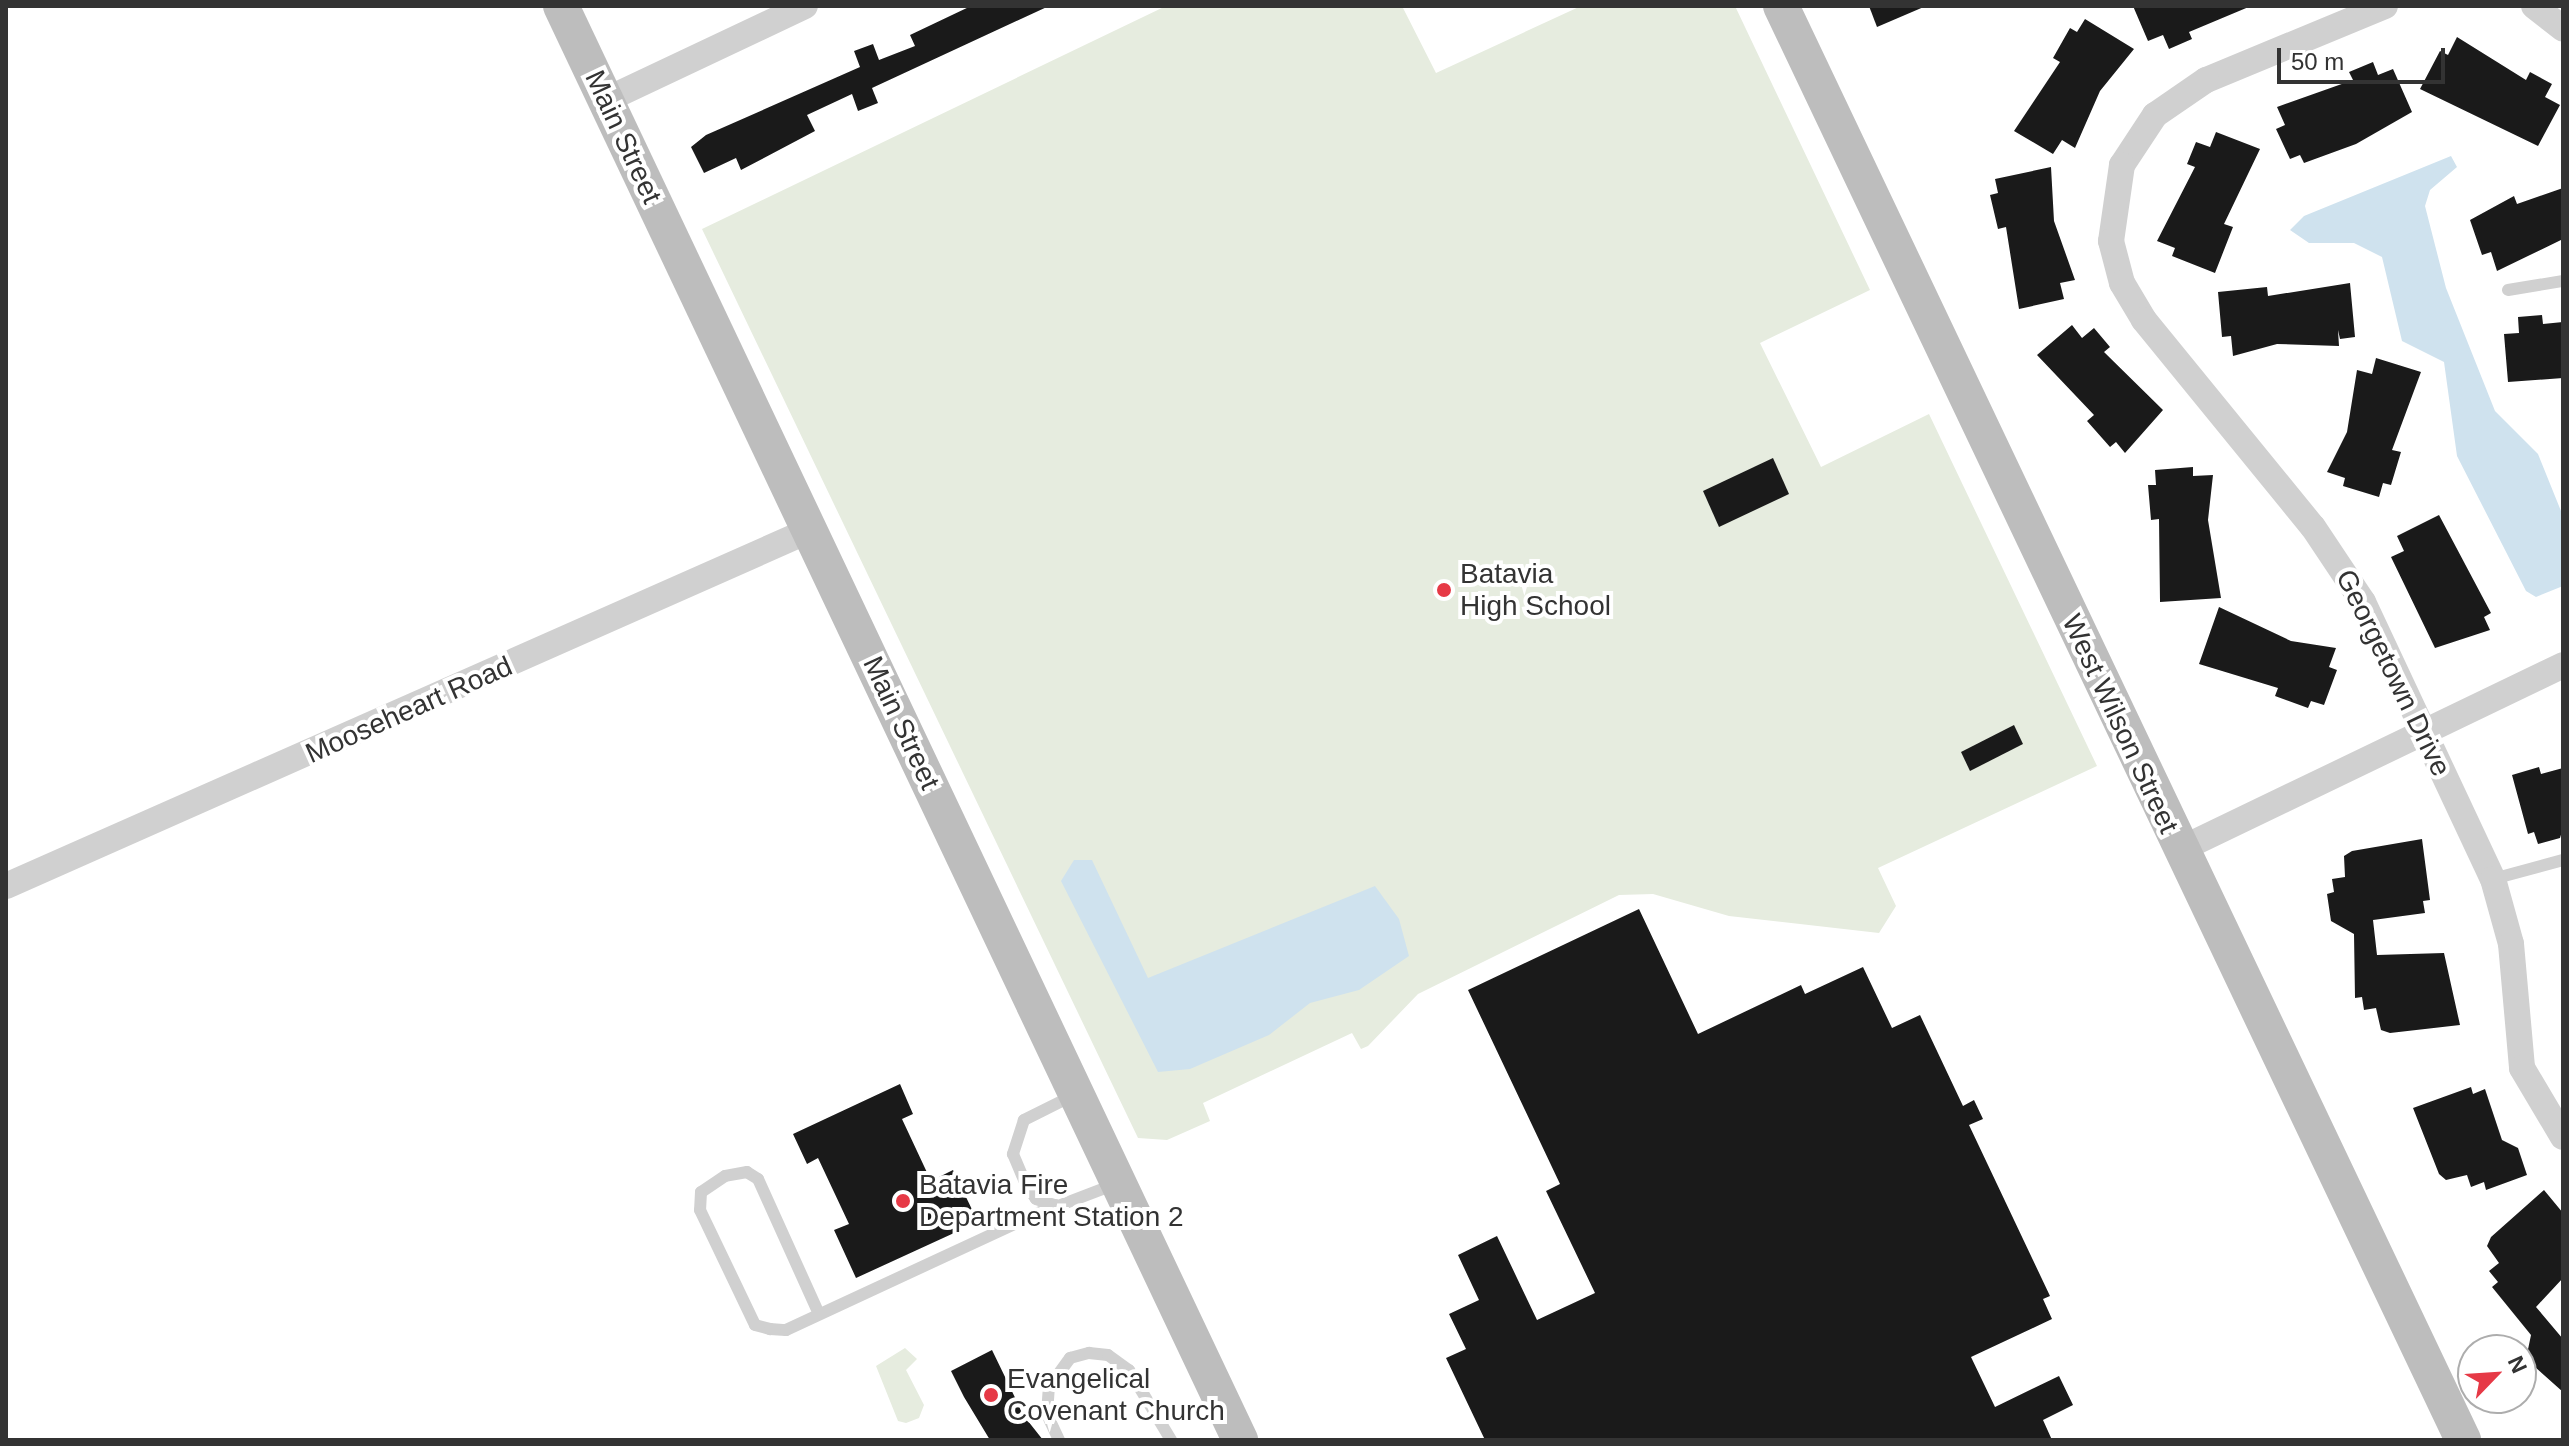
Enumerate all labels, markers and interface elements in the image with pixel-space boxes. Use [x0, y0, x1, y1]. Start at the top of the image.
scale bar [2281, 32, 2449, 82]
text: 50 m [2291, 48, 2344, 75]
street label: Main Street [578, 65, 668, 209]
place label: Batavia High School [1460, 557, 1611, 623]
street label: Georgetown Drive [2328, 564, 2458, 782]
marker: Batavia High School [1435, 581, 1453, 599]
street label: West Wilson Street [2055, 609, 2185, 839]
street label: Mooseheart Road [300, 649, 518, 771]
street label: Main Street [856, 651, 946, 795]
place label: Batavia Fire Department Station 2 [919, 1168, 1184, 1234]
marker: Batavia Fire Department Station 2 [894, 1192, 912, 1210]
north arrow [2457, 1334, 2537, 1414]
text: N [2503, 1352, 2532, 1377]
place label: Evangelical Covenant Church [1007, 1362, 1225, 1428]
marker: Evangelical Covenant Church [982, 1386, 1000, 1404]

